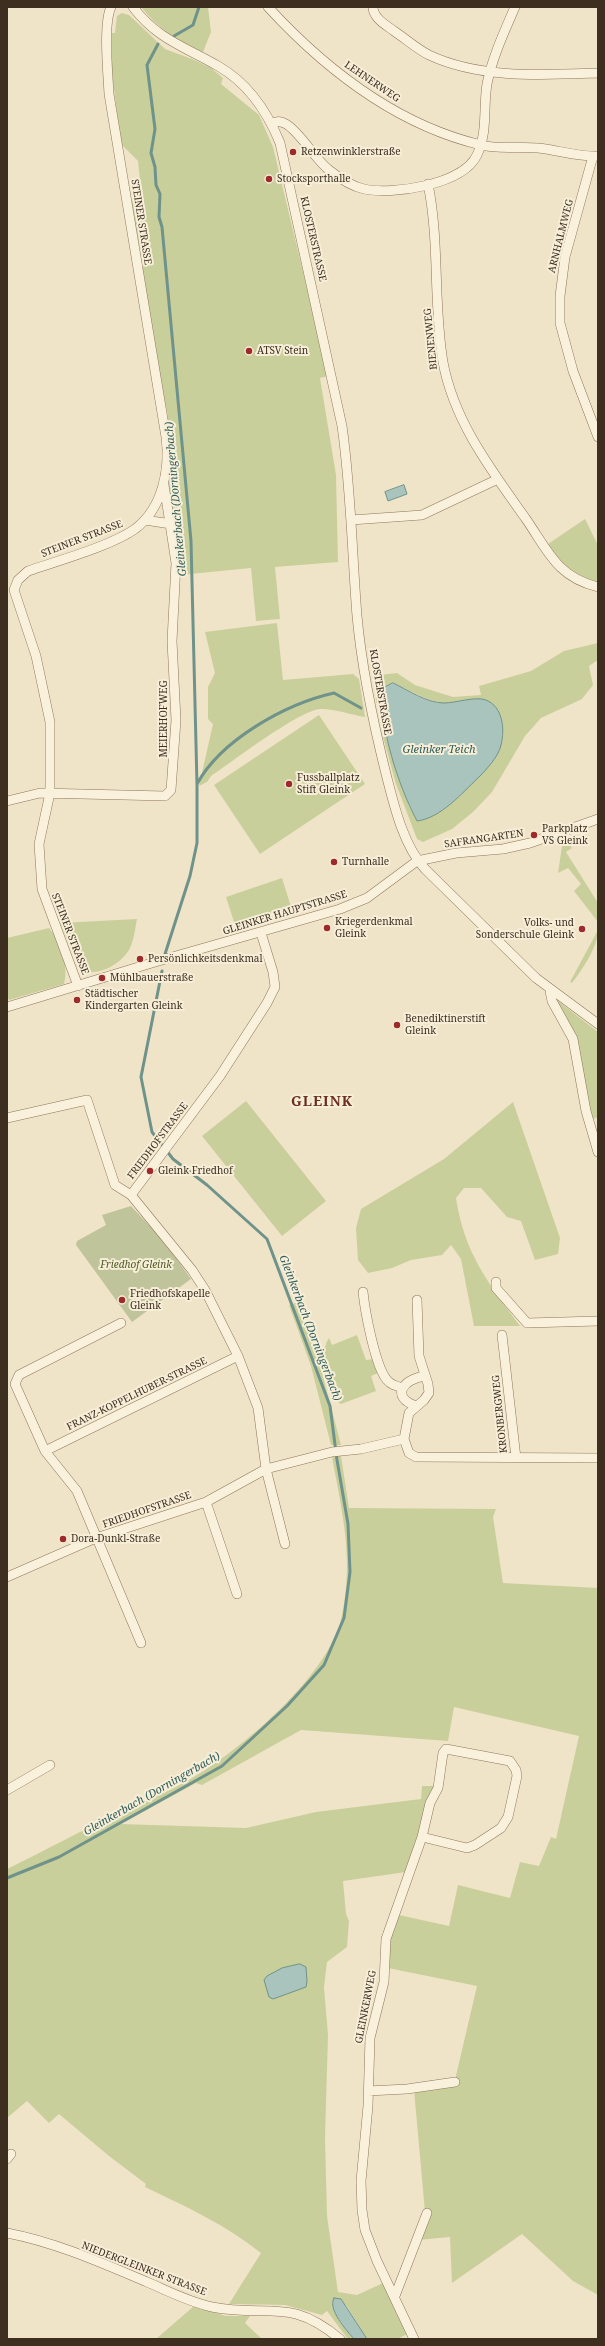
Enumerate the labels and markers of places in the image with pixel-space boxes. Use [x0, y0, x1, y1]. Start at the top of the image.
place label: Retzenwinklerstraße [301, 146, 401, 158]
marker: Retzenwinklerstraße [288, 147, 298, 157]
place label: Stocksporthalle [277, 173, 351, 185]
marker: Stocksporthalle [264, 174, 274, 184]
place label: ATSV Stein [257, 345, 308, 357]
marker: ATSV Stein [244, 346, 254, 356]
place label: Fussballplatz Stift Gleink [297, 772, 360, 796]
marker: Fussballplatz Stift Gleink [284, 779, 294, 789]
place label: Parkplatz VS Gleink [542, 823, 588, 846]
marker: Parkplatz VS Gleink [529, 830, 539, 840]
place label: Turnhalle [342, 856, 389, 868]
marker: Turnhalle [329, 857, 339, 867]
place label: Kriegerdenkmal Gleink [335, 916, 413, 940]
place label: Volks- und Sonderschule Gleink [476, 917, 574, 940]
marker: Kriegerdenkmal Gleink [322, 923, 332, 933]
marker: Volks- und Sonderschule Gleink [577, 924, 587, 934]
place label: Persönlichkeitsdenkmal [148, 953, 263, 965]
marker: Persönlichkeitsdenkmal [135, 954, 145, 964]
place label: Mühlbauerstraße [110, 972, 193, 984]
marker: Mühlbauerstraße [97, 973, 107, 983]
place label: Städtischer Kindergarten Gleink [85, 988, 183, 1012]
marker: Städtischer Kindergarten Gleink [72, 995, 82, 1005]
place label: Benediktinerstift Gleink [405, 1013, 486, 1036]
marker: Benediktinerstift Gleink [392, 1020, 402, 1030]
place label: Gleink Friedhof [158, 1165, 233, 1177]
marker: Gleink Friedhof [145, 1166, 155, 1176]
place label: Friedhofskapelle Gleink [130, 1288, 210, 1312]
marker: Friedhofskapelle Gleink [117, 1295, 127, 1305]
place label: Dora-Dunkl-Straße [71, 1533, 160, 1545]
marker: Dora-Dunkl-Straße [58, 1534, 68, 1544]

